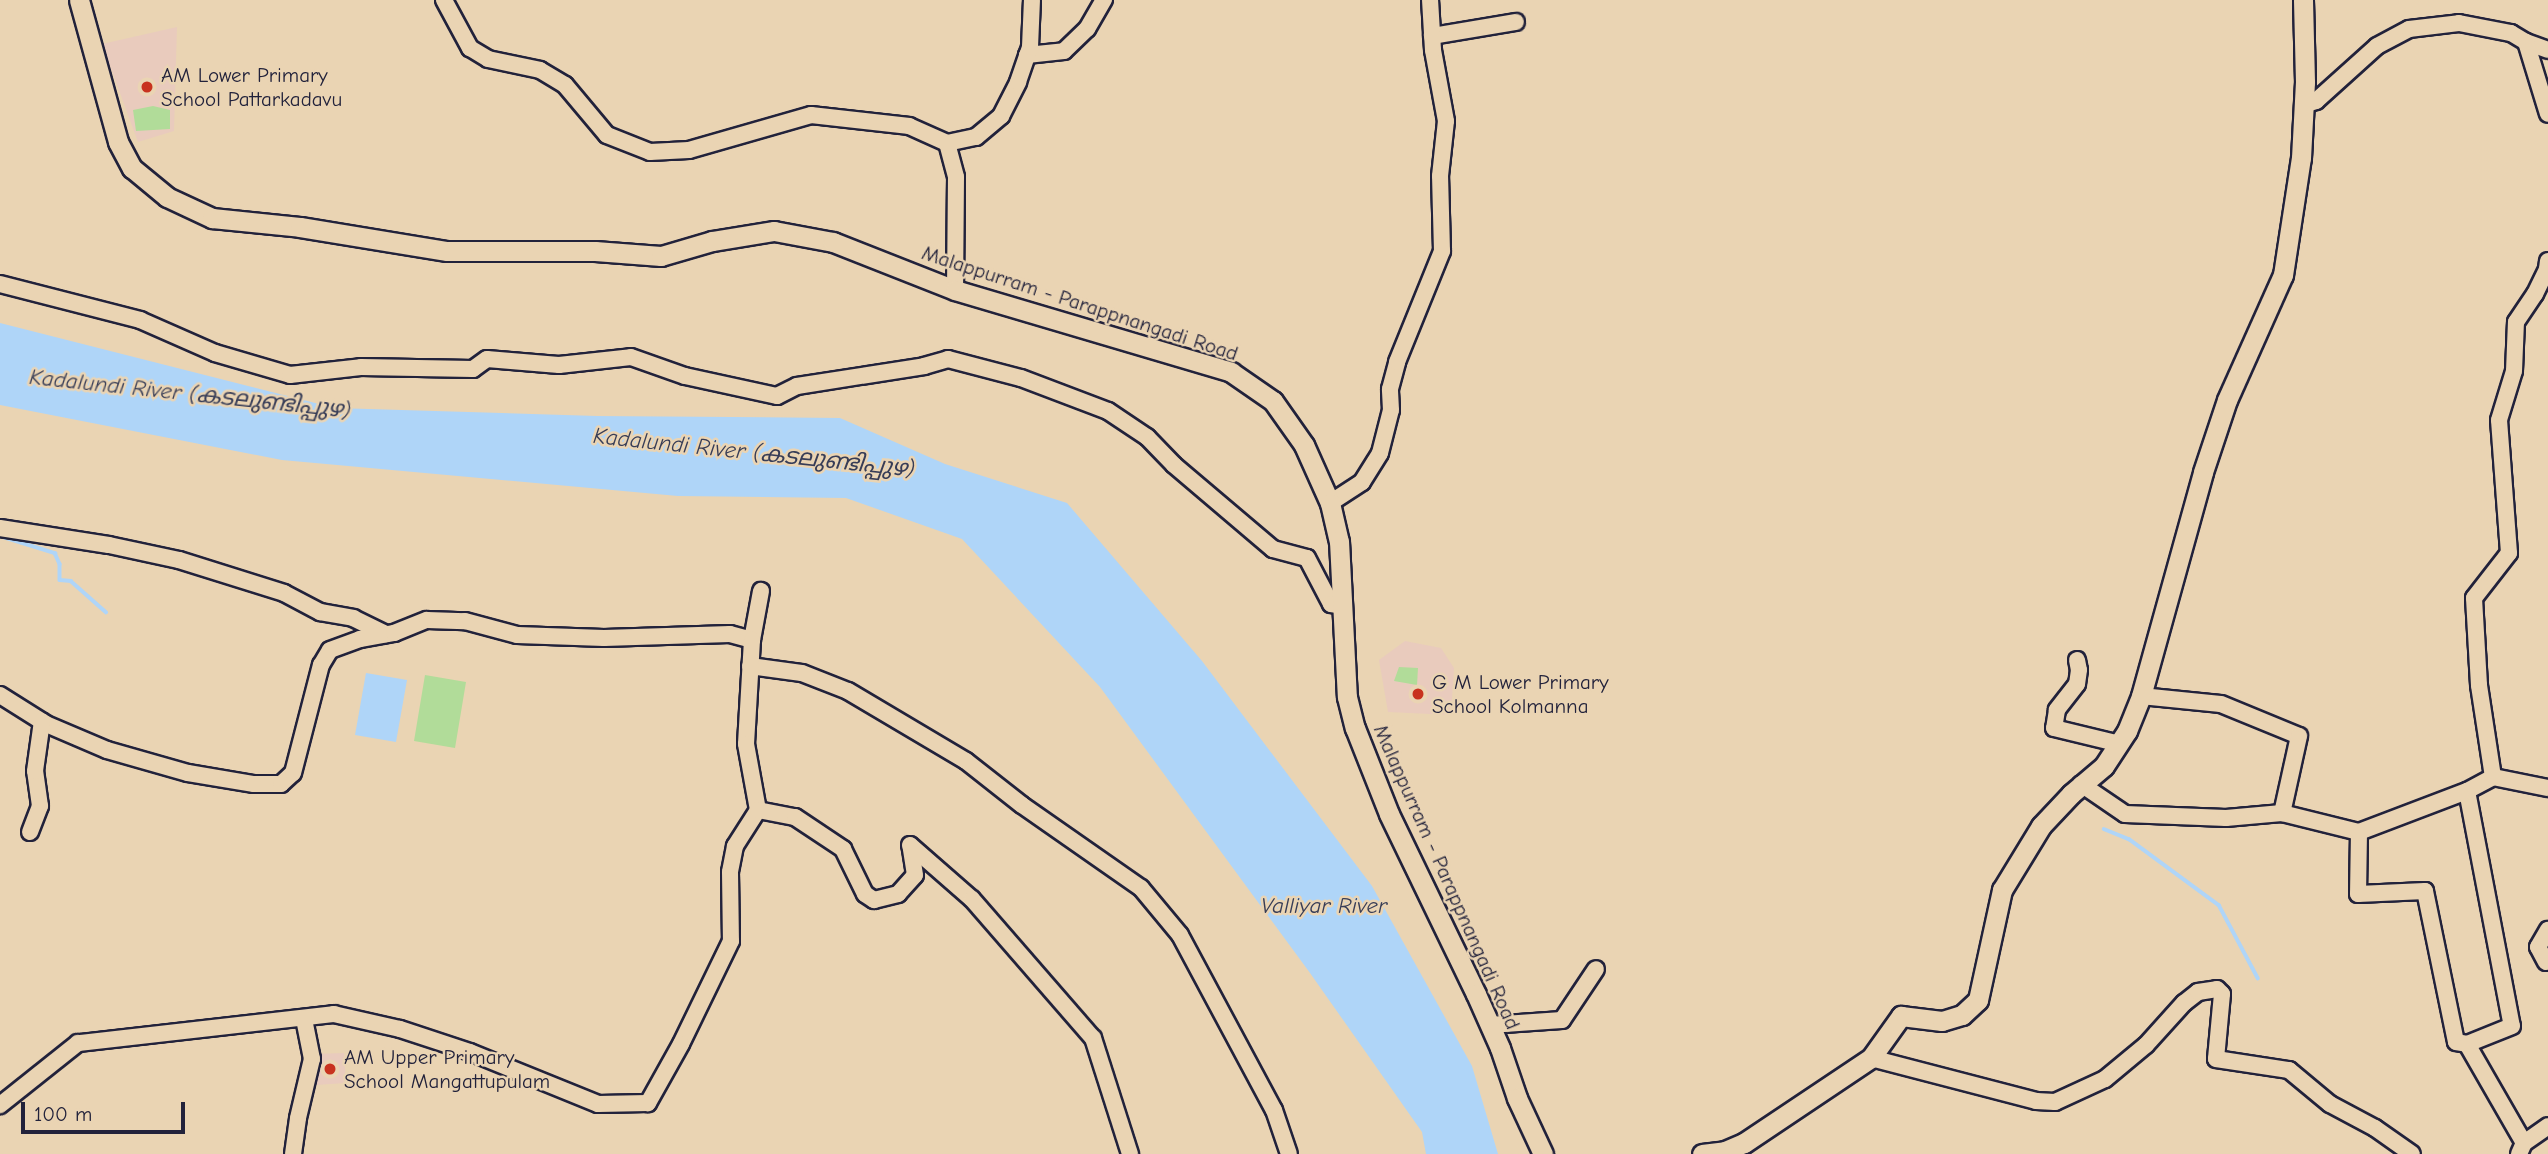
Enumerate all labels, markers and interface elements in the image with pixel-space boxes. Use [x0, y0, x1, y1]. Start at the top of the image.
place label: AM Lower Primary School Pattarkadavu [161, 62, 342, 112]
marker: AM Lower Primary School Pattarkadavu [139, 79, 155, 95]
street label: Malappurram - Parappnangadi Road [919, 240, 1241, 366]
water label: Kadalundi River (കടലുണ്ടിപ്പുഴ) [28, 363, 352, 425]
water label: Kadalundi River (കടലുണ്ടിപ്പുഴ) [592, 422, 916, 484]
place label: G M Lower Primary School Kolmanna [1432, 669, 1609, 719]
marker: G M Lower Primary School Kolmanna [1410, 686, 1426, 702]
street label: Malappurram - Parappnangadi Road [1368, 721, 1526, 1033]
water label: Valliyar River [1261, 892, 1387, 920]
place label: AM Upper Primary School Mangattupulam [344, 1044, 550, 1094]
marker: AM Upper Primary School Mangattupulam [322, 1061, 338, 1077]
scale bar [24, 1088, 189, 1132]
text: 100 m [34, 1102, 92, 1126]

